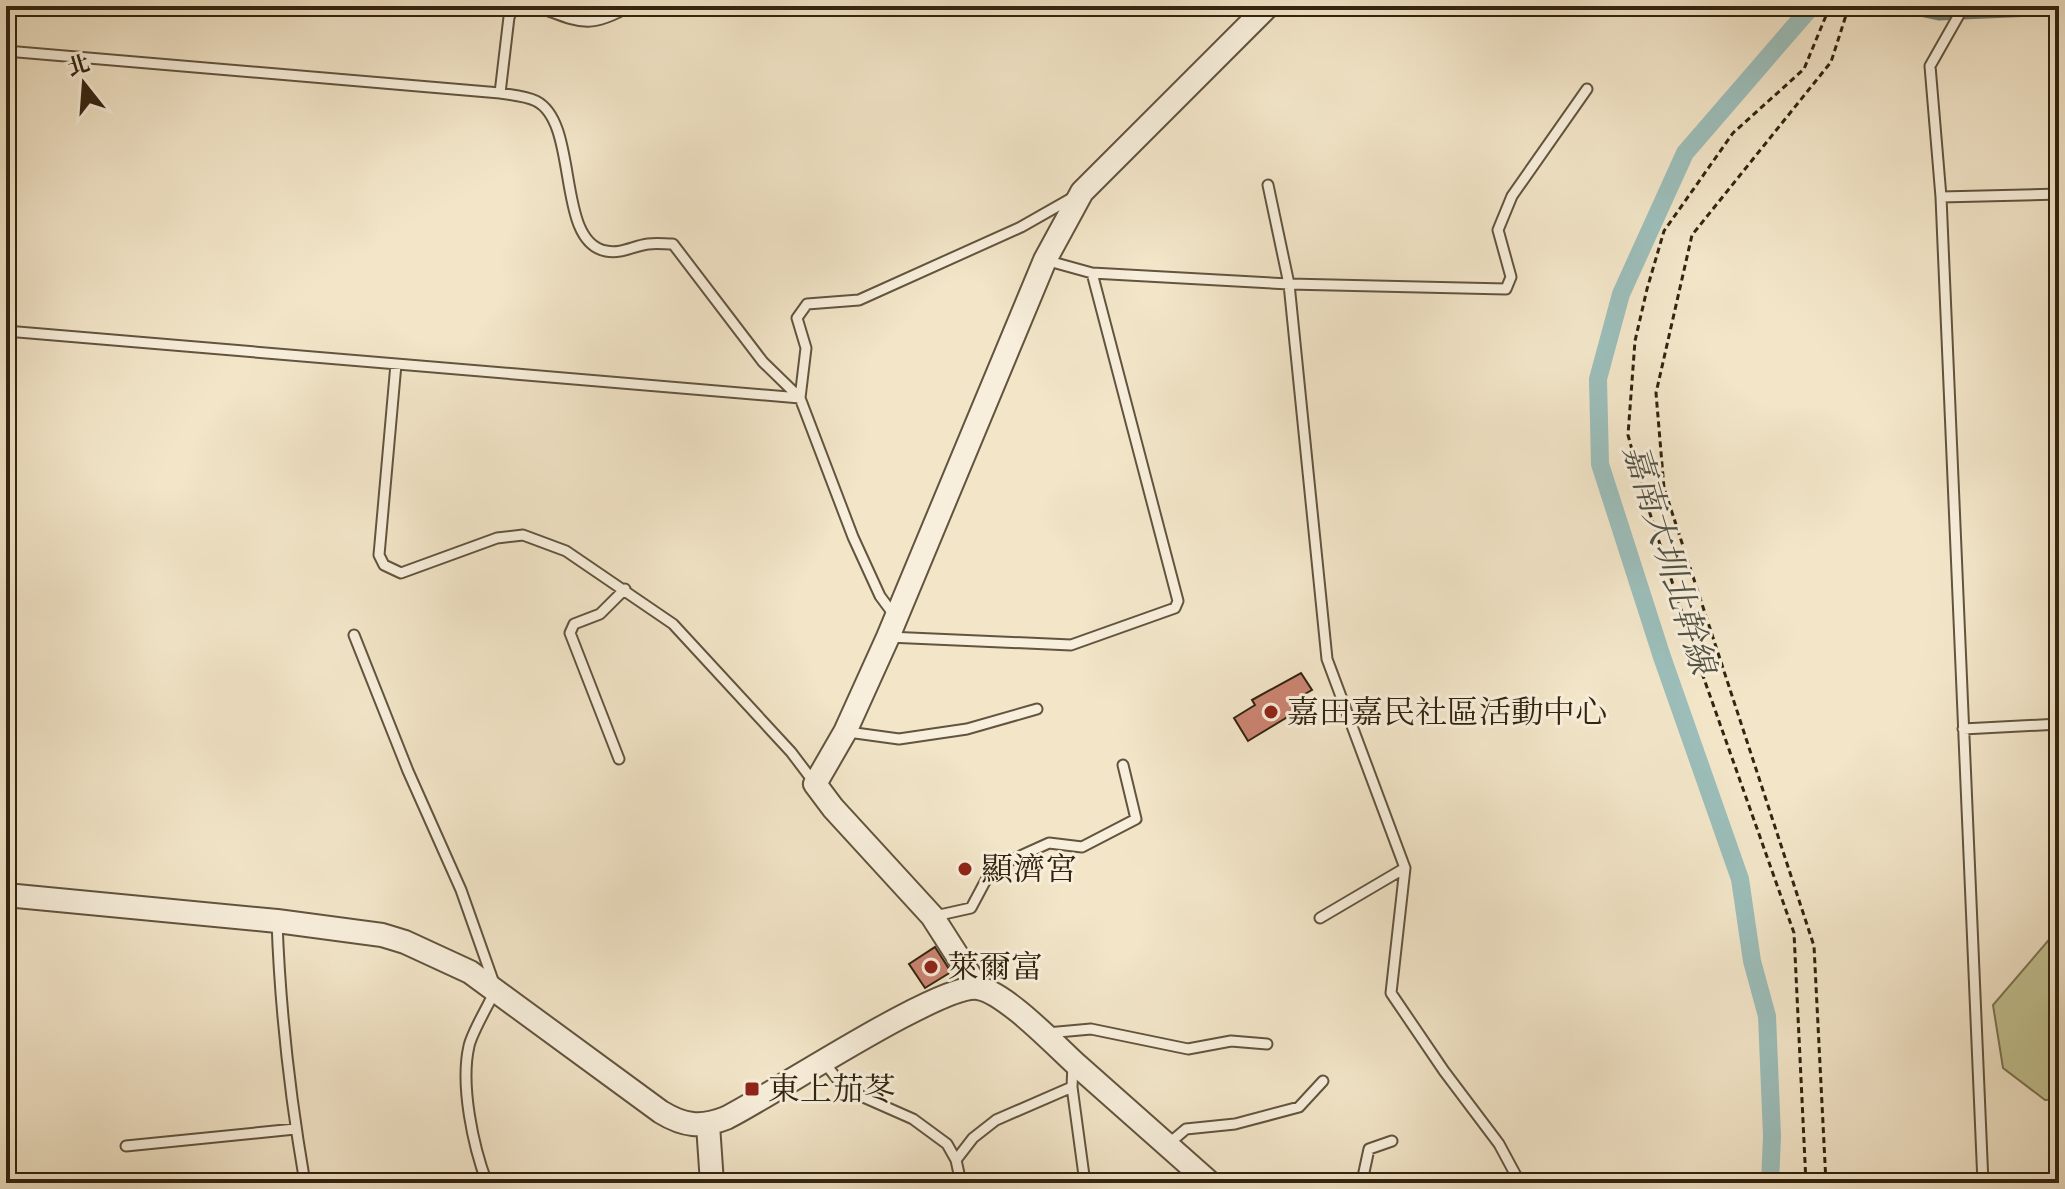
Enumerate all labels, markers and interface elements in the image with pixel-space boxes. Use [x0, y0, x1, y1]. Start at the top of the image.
north arrow [44, 44, 124, 124]
text: 北 [64, 48, 93, 82]
water label: 嘉南大圳北幹線 [1614, 439, 1727, 682]
place label: 嘉田嘉民社區活動中心 [1287, 691, 1607, 733]
marker: 嘉田嘉民社區活動中心 [1262, 703, 1280, 721]
place label: 顯濟宮 [981, 848, 1077, 890]
marker: 顯濟宮 [956, 860, 974, 878]
place label: 萊爾富 [947, 946, 1043, 988]
marker: 萊爾富 [922, 958, 940, 976]
place label: 東上茄苳 [768, 1068, 896, 1110]
marker: 東上茄苳 [743, 1080, 761, 1098]

